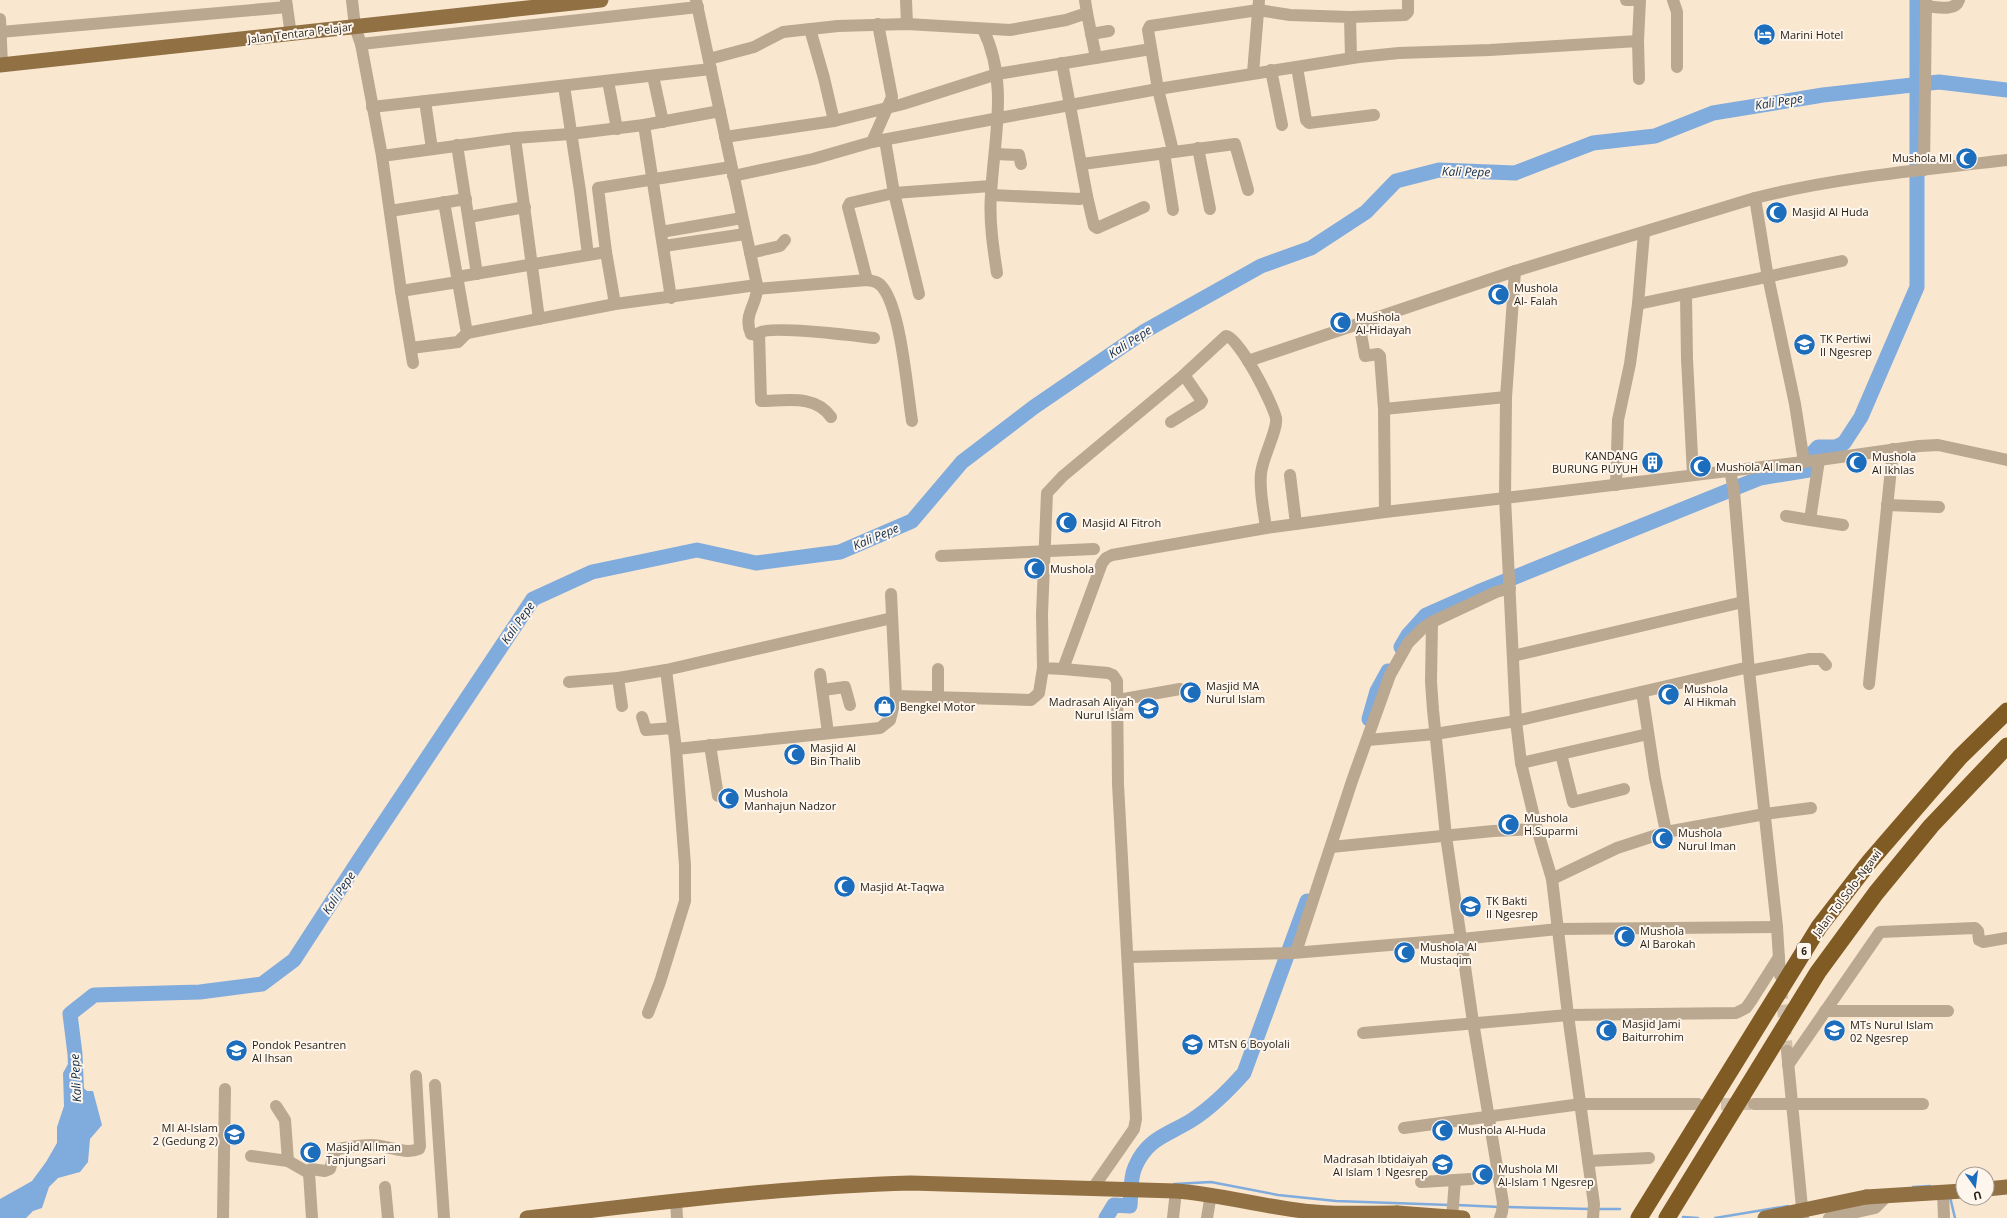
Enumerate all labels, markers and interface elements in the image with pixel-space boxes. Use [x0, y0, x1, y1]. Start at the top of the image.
street label: Jalan Tentara Pelajar [246, 19, 354, 46]
hotel icon: Marini Hotel [1751, 22, 1777, 48]
place label: Marini Hotel [1780, 27, 1843, 42]
water label: Kali Pepe [1754, 89, 1804, 114]
mosque icon: Mushola MI [1954, 145, 1980, 171]
place label: Mushola MI [1892, 150, 1952, 165]
water label: Kali Pepe [1442, 163, 1490, 180]
mosque icon: Masjid Al Huda [1763, 199, 1789, 225]
place label: Masjid Al Huda [1792, 204, 1869, 219]
place label: Mushola Al- Falah [1514, 280, 1558, 308]
mosque icon: Mushola Al- Falah [1486, 281, 1512, 307]
place label: Mushola Al-Hidayah [1356, 309, 1411, 337]
mosque icon: Mushola Al-Hidayah [1327, 310, 1353, 336]
water label: Kali Pepe [1105, 321, 1155, 362]
place label: TK Pertiwi II Ngesrep [1820, 331, 1872, 359]
school or university icon: TK Pertiwi II Ngesrep [1791, 332, 1817, 358]
place label: KANDANG BURUNG PUYUH [1552, 448, 1638, 476]
building icon: KANDANG BURUNG PUYUH [1640, 449, 1666, 475]
place label: Mushola Al Ikhlas [1872, 449, 1916, 477]
mosque icon: Mushola Al Ikhlas [1844, 450, 1870, 476]
mosque icon: Mushola Al Iman [1688, 454, 1714, 480]
place label: Mushola Al Iman [1716, 459, 1802, 474]
mosque icon: Masjid Al Fitroh [1054, 510, 1080, 536]
place label: Masjid Al Fitroh [1082, 515, 1161, 530]
water label: Kali Pepe [850, 519, 901, 554]
mosque icon: Mushola [1022, 556, 1048, 582]
place label: Mushola [1050, 561, 1094, 576]
water label: Kali Pepe [497, 598, 538, 647]
place label: Masjid MA Nurul Islam [1206, 678, 1265, 706]
mosque icon: Masjid MA Nurul Islam [1178, 679, 1204, 705]
place label: Mushola Al Hikmah [1684, 681, 1736, 709]
mosque icon: Mushola Al Hikmah [1656, 682, 1682, 708]
shop icon: Bengkel Motor [872, 694, 898, 720]
place label: Madrasah Aliyah Nurul Islam [1049, 694, 1134, 722]
school or university icon: Madrasah Aliyah Nurul Islam [1136, 695, 1162, 721]
place label: Bengkel Motor [900, 699, 976, 714]
place label: Masjid Al Bin Thalib [810, 740, 861, 768]
mosque icon: Masjid Al Bin Thalib [782, 741, 808, 767]
place label: Mushola Manhajun Nadzor [744, 785, 837, 813]
mosque icon: Mushola Manhajun Nadzor [715, 786, 741, 812]
place label: Mushola H.Suparmi [1524, 810, 1578, 838]
mosque icon: Mushola H.Suparmi [1496, 811, 1522, 837]
place label: Mushola Nurul Iman [1678, 825, 1736, 853]
mosque icon: Mushola Nurul Iman [1649, 826, 1675, 852]
street label: Jalan Tol Solo–Ngawi [1808, 846, 1884, 940]
water label: Kali Pepe [318, 868, 359, 918]
mosque icon: Masjid At-Taqwa [831, 874, 857, 900]
place label: Masjid At-Taqwa [860, 879, 944, 894]
place label: TK Bakti II Ngesrep [1486, 893, 1538, 921]
school or university icon: TK Bakti II Ngesrep [1457, 894, 1483, 920]
place label: Mushola Al Barokah [1640, 923, 1696, 951]
mosque icon: Mushola Al Barokah [1611, 924, 1637, 950]
place label: Mushola Al Mustaqim [1420, 939, 1477, 967]
mosque icon: Mushola Al Mustaqim [1392, 940, 1418, 966]
road number: 6 [1797, 943, 1811, 959]
place label: Masjid Jami Baiturrohim [1622, 1016, 1684, 1044]
mosque icon: Masjid Jami Baiturrohim [1593, 1017, 1619, 1043]
place label: MTs Nurul Islam 02 Ngesrep [1850, 1017, 1933, 1045]
school or university icon: MTs Nurul Islam 02 Ngesrep [1822, 1018, 1848, 1044]
school or university icon: MTsN 6 Boyolali [1180, 1031, 1206, 1057]
place label: MTsN 6 Boyolali [1208, 1036, 1290, 1051]
place label: Pondok Pesantren Al Ihsan [252, 1037, 346, 1065]
school or university icon: Pondok Pesantren Al Ihsan [224, 1038, 250, 1064]
water label: Kali Pepe [66, 1053, 85, 1103]
mosque icon: Mushola Al-Huda [1430, 1117, 1456, 1143]
place label: MI Al-Islam 2 (Gedung 2) [153, 1120, 218, 1148]
school or university icon: MI Al-Islam 2 (Gedung 2) [221, 1121, 247, 1147]
place label: Mushola Al-Huda [1458, 1122, 1546, 1137]
place label: Masjid Al Iman Tanjungsari [326, 1139, 401, 1167]
mosque icon: Masjid Al Iman Tanjungsari [298, 1140, 324, 1166]
place label: Madrasah Ibtidaiyah Al Islam 1 Ngesrep [1323, 1151, 1428, 1179]
school or university icon: Madrasah Ibtidaiyah Al Islam 1 Ngesrep [1430, 1152, 1456, 1178]
place label: Mushola MI Al-Islam 1 Ngesrep [1498, 1161, 1594, 1189]
mosque icon: Mushola MI Al-Islam 1 Ngesrep [1470, 1162, 1496, 1188]
north arrow [1955, 1166, 1995, 1206]
text: U [1972, 1188, 1983, 1204]

